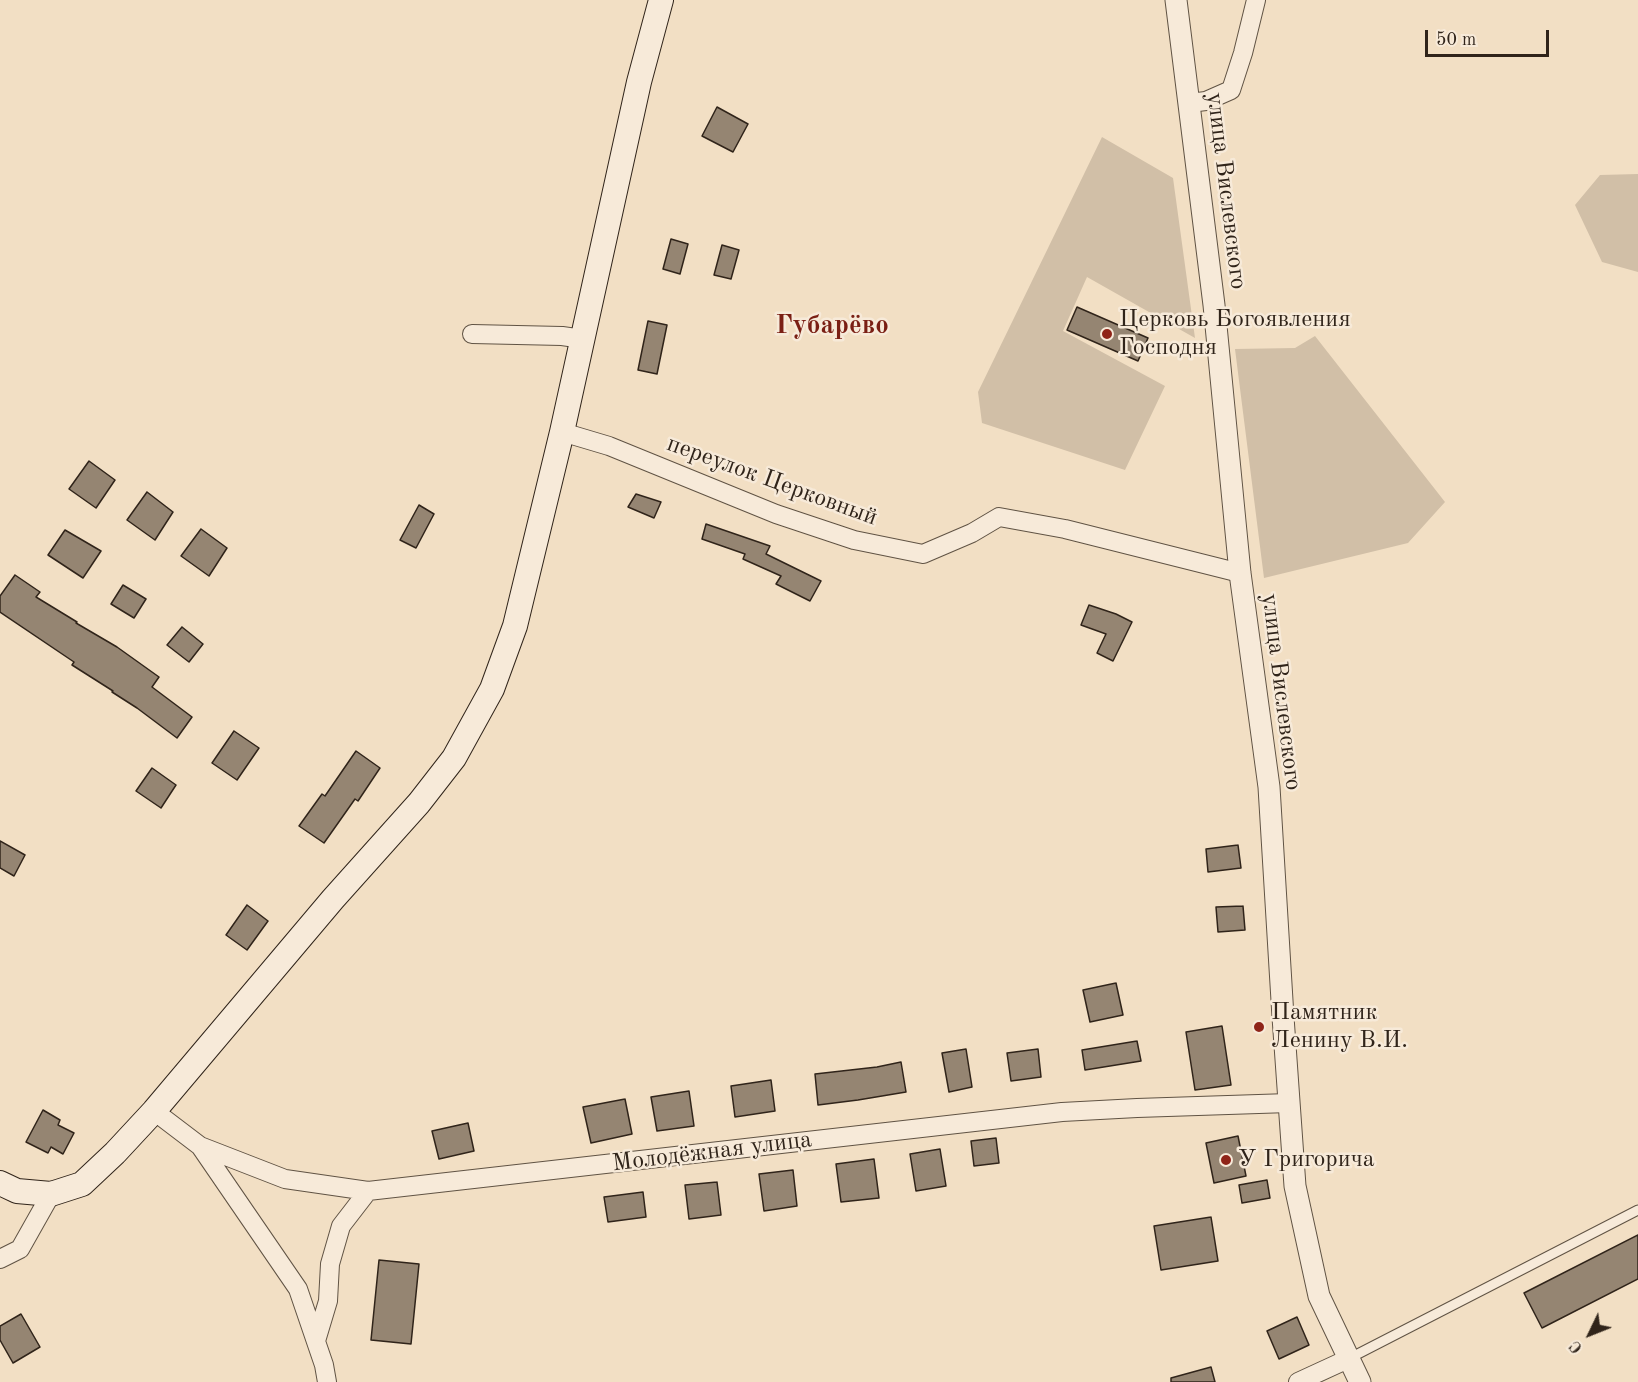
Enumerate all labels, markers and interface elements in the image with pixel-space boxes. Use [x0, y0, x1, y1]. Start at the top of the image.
scale bar [1428, 18, 1552, 56]
text: 50 m [1436, 31, 1476, 49]
street label: улица Вислевского [1200, 91, 1252, 291]
place label: Церковь Богоявления Господня [1119, 306, 1351, 362]
district label: Губарёво [775, 310, 889, 342]
marker: Церковь Богоявления Господня [1100, 327, 1114, 341]
street label: переулок Церковный [663, 430, 881, 532]
street label: улица Вислевского [1255, 592, 1307, 792]
place label: Памятник Ленину В.И. [1271, 999, 1408, 1055]
marker: Памятник Ленину В.И. [1252, 1020, 1266, 1034]
street label: Молодёжная улица [611, 1125, 813, 1179]
place label: У Григорича [1238, 1146, 1375, 1174]
marker: У Григорича [1219, 1153, 1233, 1167]
north arrow [1560, 1304, 1620, 1364]
text: С [1567, 1337, 1586, 1356]

